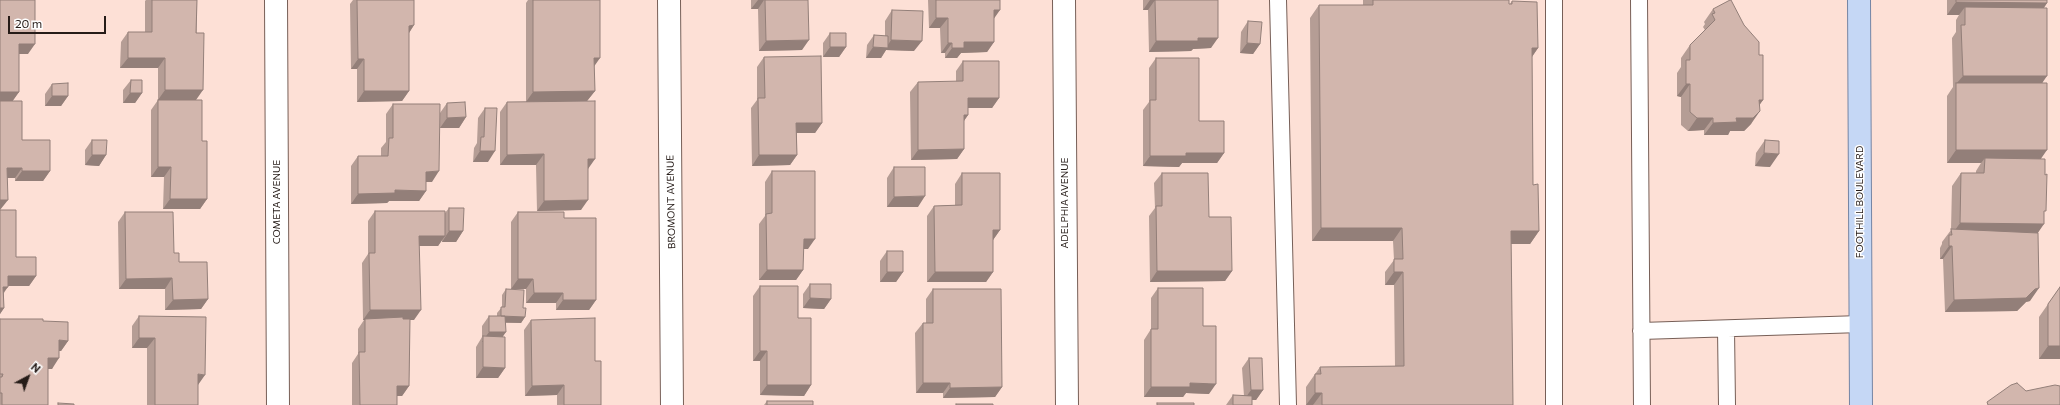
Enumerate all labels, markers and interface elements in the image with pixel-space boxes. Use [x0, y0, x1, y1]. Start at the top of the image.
scale bar [10, 8, 108, 34]
text: 20 m [15, 16, 42, 30]
street label: FOOTHILL BOULEVARD [1854, 146, 1866, 258]
street label: BROMONT AVENUE [664, 155, 678, 249]
street label: ADELPHIA AVENUE [1059, 157, 1071, 249]
street label: COMETA AVENUE [271, 160, 283, 244]
north arrow [8, 357, 48, 397]
text: N [29, 360, 44, 375]

